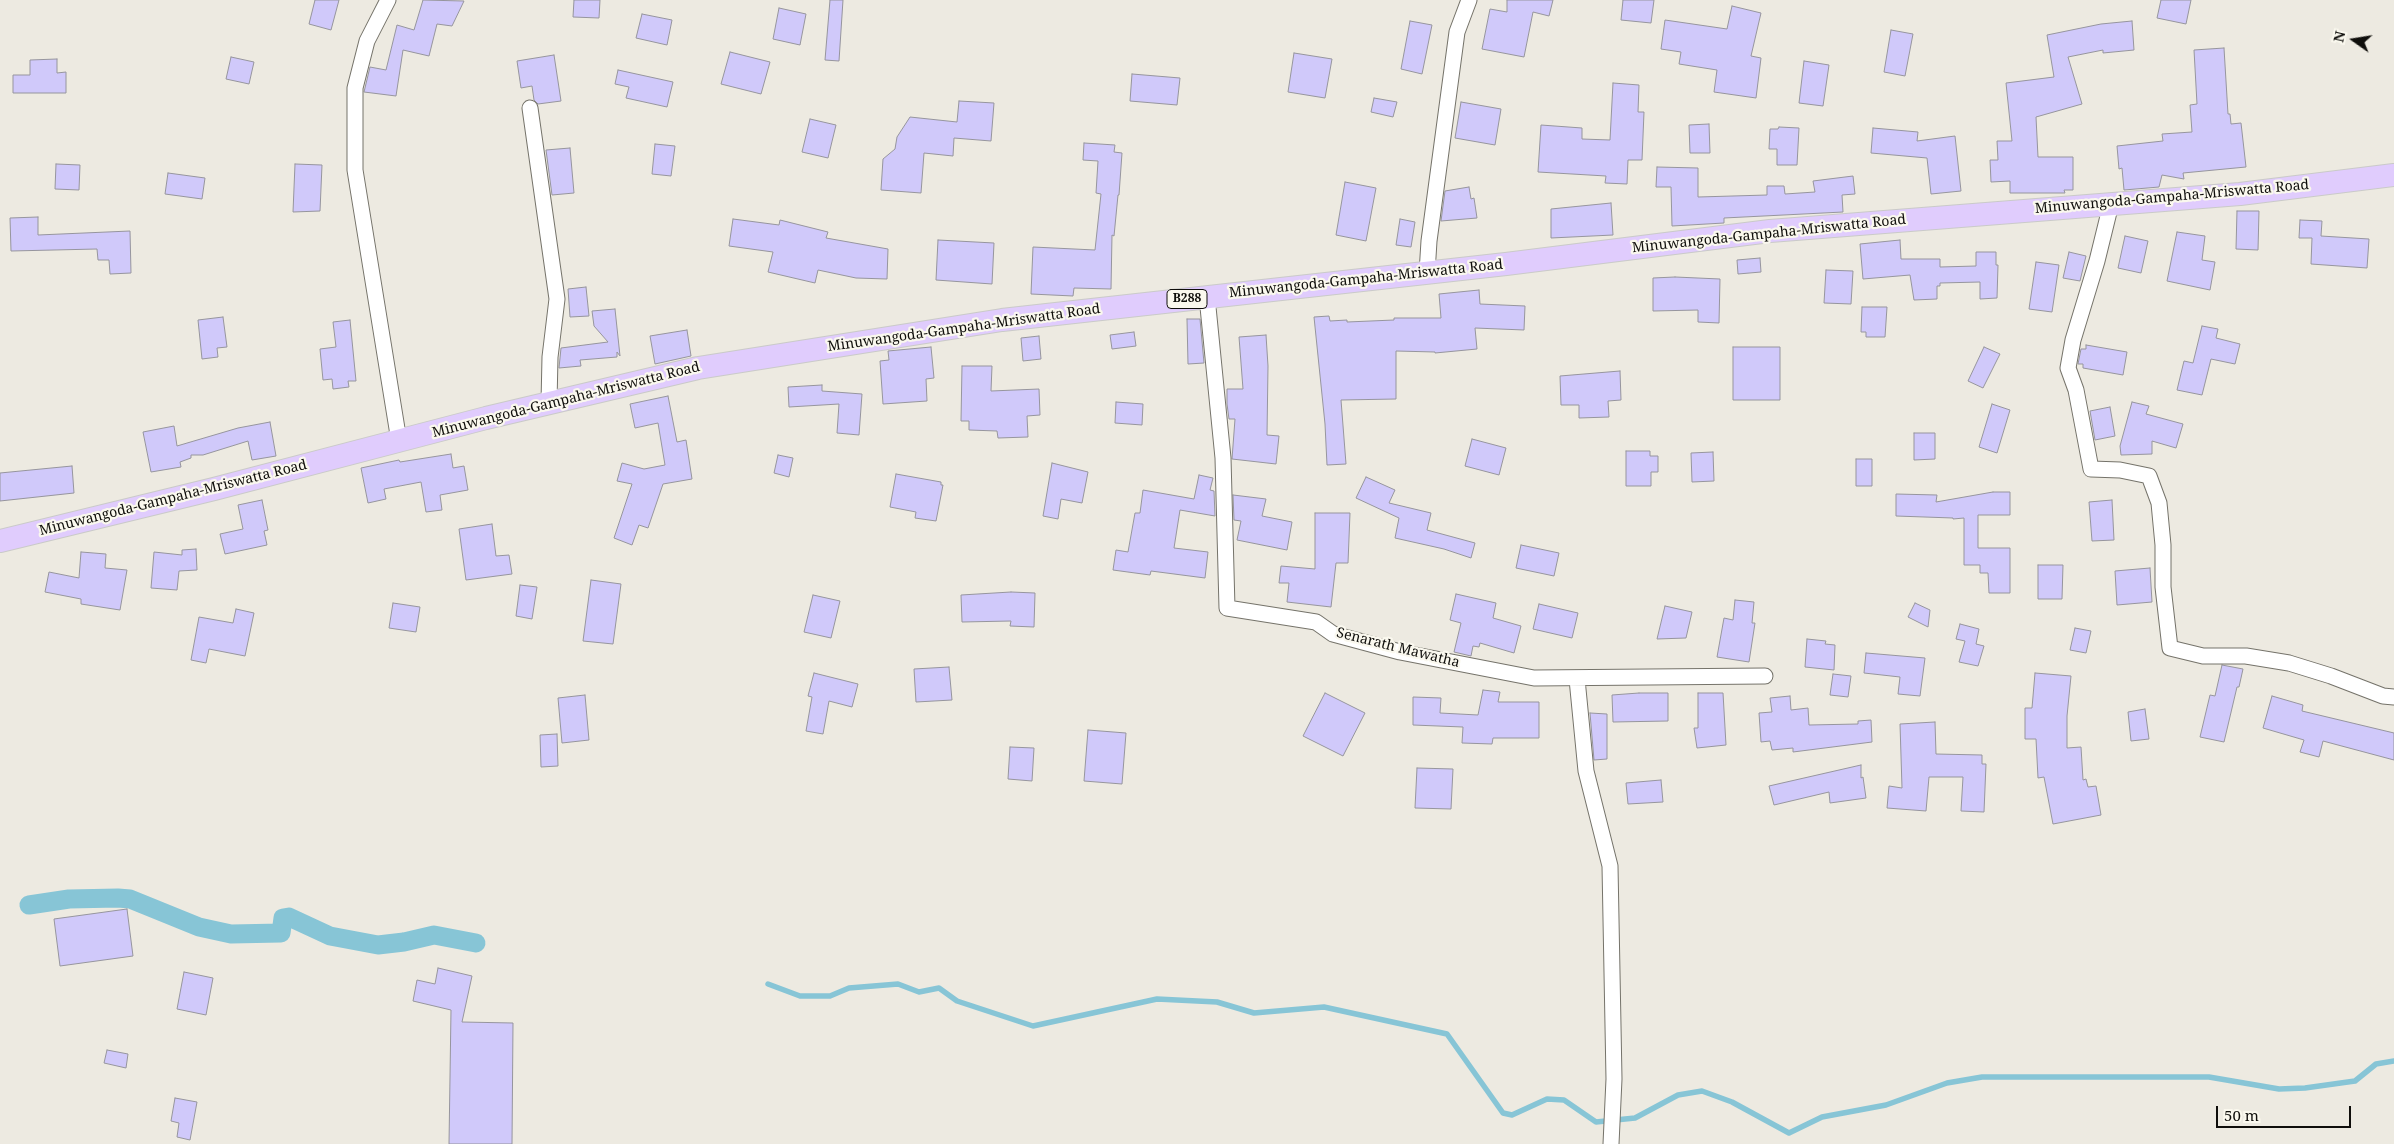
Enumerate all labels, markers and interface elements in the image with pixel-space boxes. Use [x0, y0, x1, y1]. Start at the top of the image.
north arrow [2329, 15, 2379, 65]
text: N [2328, 29, 2349, 44]
street label: Minuwangoda-Gampaha-Mriswatta Road [2034, 177, 2310, 217]
street label: Minuwangoda-Gampaha-Mriswatta Road [1631, 211, 1907, 257]
street label: Minuwangoda-Gampaha-Mriswatta Road [1228, 256, 1504, 302]
road number: B288 [1167, 290, 1207, 308]
street label: Minuwangoda-Gampaha-Mriswatta Road [827, 301, 1101, 355]
street label: Minuwangoda-Gampaha-Mriswatta Road [430, 359, 702, 441]
street label: Minuwangoda-Gampaha-Mriswatta Road [37, 457, 309, 539]
street label: Senarath Mawatha [1335, 625, 1461, 671]
scale bar [2219, 1096, 2354, 1128]
text: 50 m [2224, 1105, 2259, 1125]

